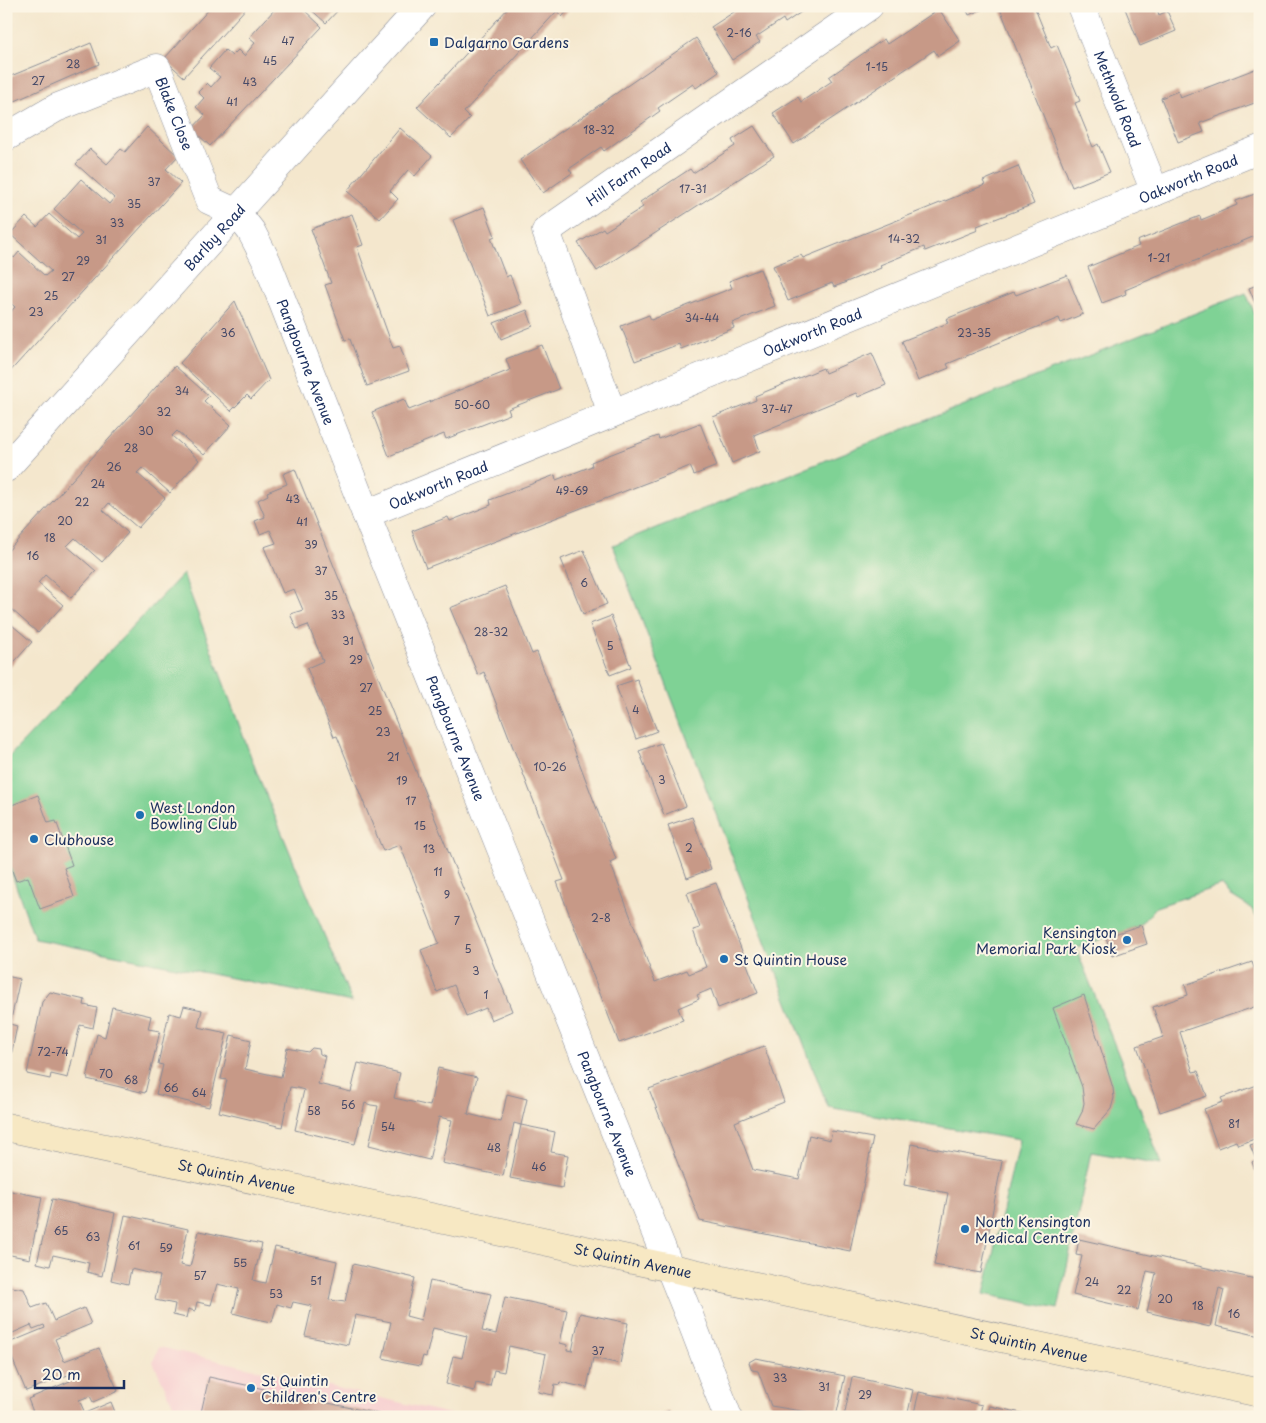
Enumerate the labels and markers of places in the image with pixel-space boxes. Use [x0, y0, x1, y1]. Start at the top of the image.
place label: Dalgarno Gardens [444, 32, 569, 53]
marker: Dalgarno Gardens [428, 36, 440, 48]
place label: West London Bowling Club [150, 797, 237, 834]
marker: West London Bowling Club [134, 809, 146, 821]
place label: Clubhouse [44, 829, 114, 850]
marker: Clubhouse [28, 833, 40, 845]
place label: Kensington Memorial Park Kiosk [976, 922, 1117, 959]
marker: Kensington Memorial Park Kiosk [1121, 934, 1133, 946]
place label: St Quintin House [734, 949, 847, 970]
marker: St Quintin House [718, 953, 730, 965]
place label: North Kensington Medical Centre [975, 1211, 1091, 1248]
marker: North Kensington Medical Centre [959, 1223, 971, 1235]
place label: St Quintin Children's Centre [261, 1370, 377, 1407]
marker: St Quintin Children's Centre [245, 1382, 257, 1394]

